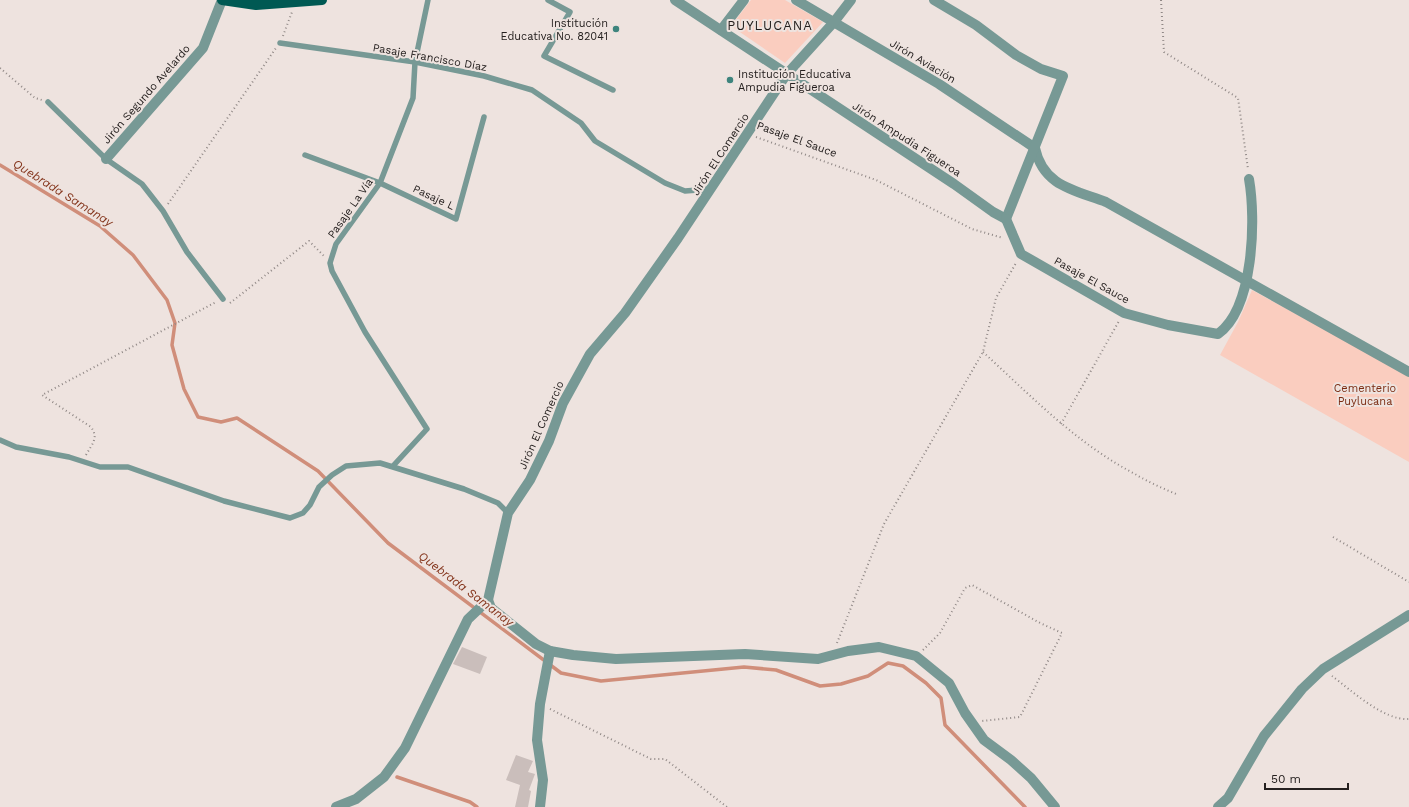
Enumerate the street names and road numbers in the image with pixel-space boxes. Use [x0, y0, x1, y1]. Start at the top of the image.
street label: Jirón Aviación [888, 37, 958, 86]
street label: Pasaje Francisco Díaz [372, 41, 488, 74]
street label: Jirón Segundo Avelardo [100, 42, 193, 146]
street label: Jirón Ampudia Figueroa [850, 99, 963, 179]
street label: Jirón El Comercio [689, 111, 752, 198]
street label: Pasaje El Sauce [755, 119, 839, 160]
street label: Pasaje La Vía [325, 176, 376, 241]
street label: Pasaje L [411, 182, 457, 213]
street label: Pasaje El Sauce [1052, 254, 1132, 307]
street label: Jirón El Comercio [516, 379, 567, 471]

